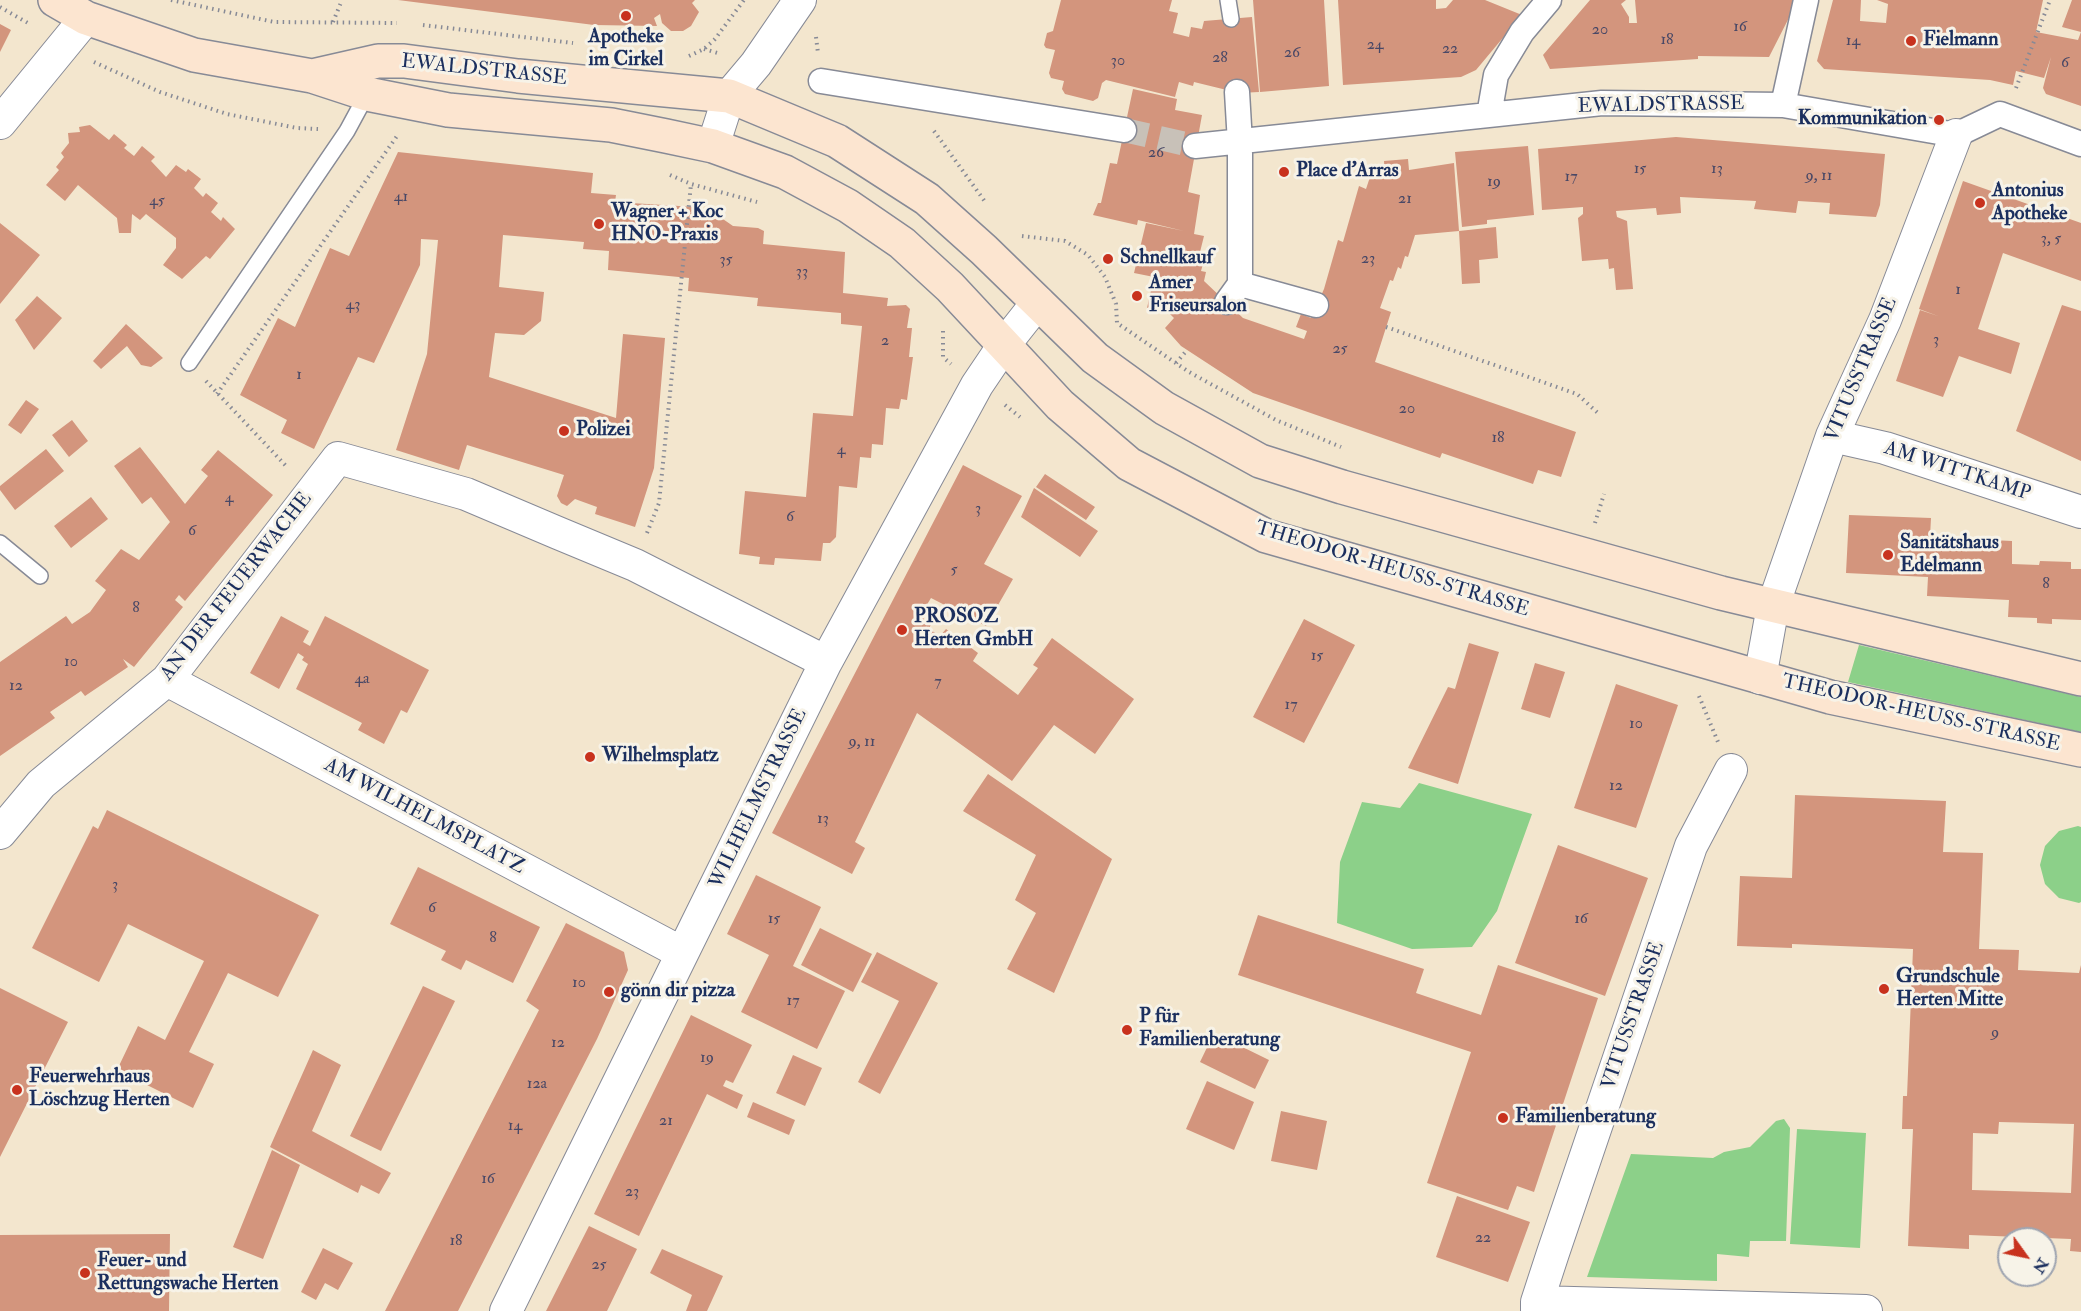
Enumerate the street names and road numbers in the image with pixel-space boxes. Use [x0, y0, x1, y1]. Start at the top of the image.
street label: EWALDSTRASSE [400, 50, 568, 92]
street label: EWALDSTRASSE [1577, 93, 1745, 119]
street label: VITUSSTRASSE [1821, 294, 1903, 446]
street label: AM WITTKAMP [1881, 437, 2033, 507]
street label: AN DER FEUERWACHE [156, 488, 318, 686]
street label: THEODOR-HEUSS-STRASSE [1252, 517, 1532, 623]
street label: THEODOR-HEUSS-STRASSE [1780, 670, 2062, 758]
street label: WILHELMSTRASSE [705, 705, 813, 893]
street label: AM WILHELMSPLATZ [320, 754, 528, 880]
street label: VITUSSTRASSE [1597, 939, 1671, 1093]

